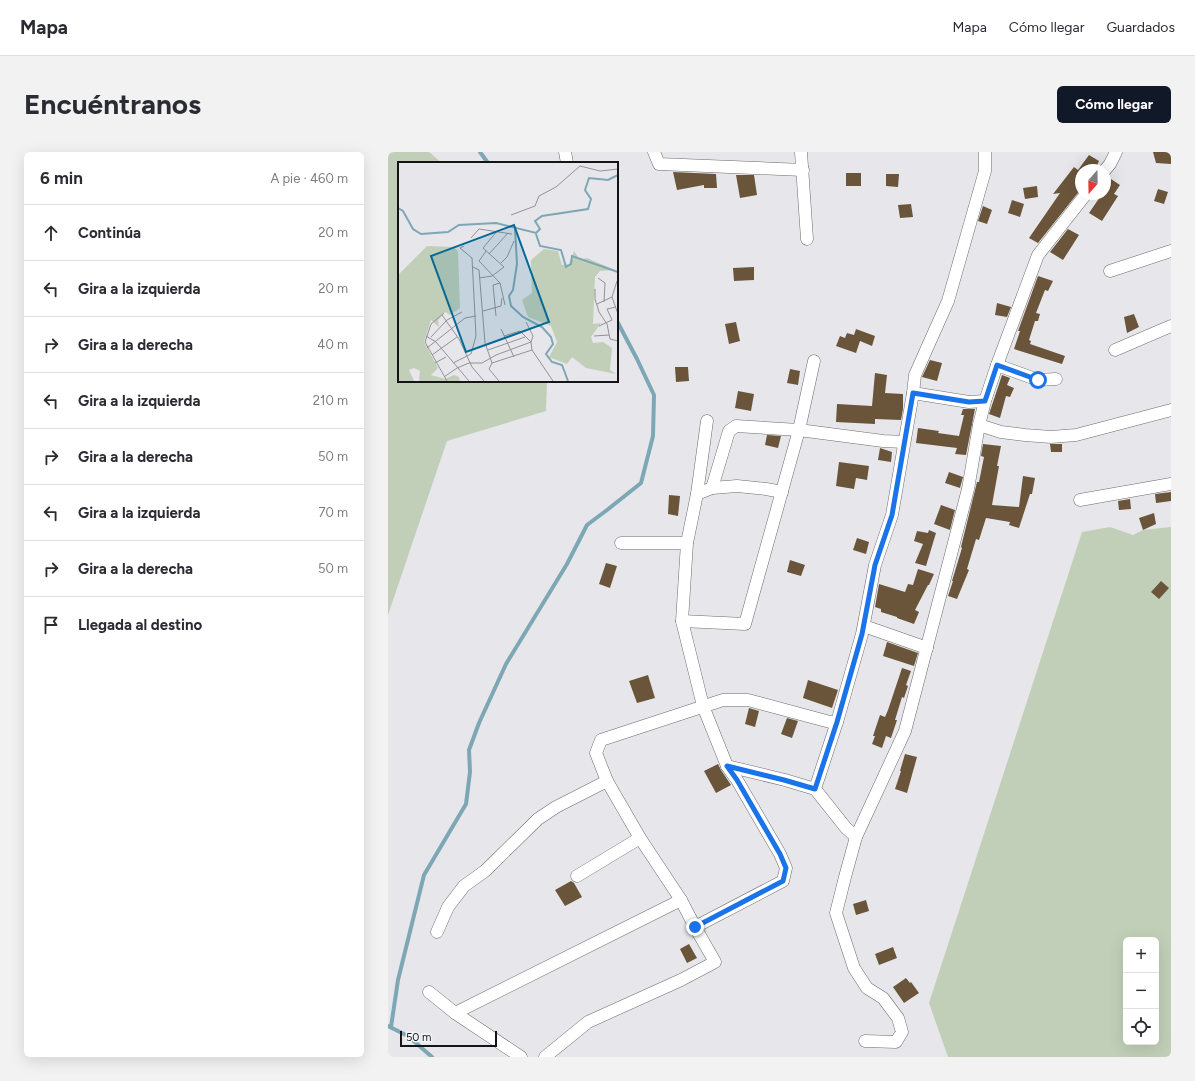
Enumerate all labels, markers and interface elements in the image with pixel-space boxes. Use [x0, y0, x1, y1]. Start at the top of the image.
text: Mapa [20, 16, 68, 39]
text: Mapa [952, 19, 987, 36]
text: Cómo llegar [1009, 19, 1084, 36]
text: Guardados [1106, 19, 1175, 36]
button: Cómo llegar [1057, 86, 1171, 123]
text: Encuéntranos [24, 87, 201, 121]
inset map [398, 162, 618, 382]
north arrow [1075, 164, 1111, 200]
text: 6 min [40, 168, 83, 188]
text: A pie · 460 m [270, 171, 348, 186]
icon: ahead [40, 222, 62, 244]
text: Continúa [78, 224, 141, 242]
text: 20 m [318, 225, 348, 240]
icon: left [40, 278, 62, 300]
text: Gira a la izquierda [78, 280, 200, 298]
text: 20 m [318, 281, 348, 296]
icon: right [40, 334, 62, 356]
text: Gira a la derecha [78, 336, 193, 354]
text: 40 m [317, 337, 348, 352]
route start [1029, 371, 1047, 389]
icon: left [40, 390, 62, 412]
text: Gira a la izquierda [78, 392, 200, 410]
text: 210 m [313, 393, 348, 408]
icon: right [40, 446, 62, 468]
text: Gira a la derecha [78, 448, 193, 466]
text: 50 m [318, 449, 348, 464]
icon: left [40, 502, 62, 524]
text: Gira a la izquierda [78, 504, 200, 522]
text: 70 m [318, 505, 348, 520]
icon: right [40, 558, 62, 580]
text: Gira a la derecha [78, 560, 193, 578]
text: 50 m [318, 561, 348, 576]
icon: arrive [40, 614, 62, 636]
text: Llegada al destino [78, 616, 202, 634]
route end [686, 918, 704, 936]
map controls [1123, 937, 1159, 1045]
button: + [1123, 937, 1159, 973]
button: − [1123, 973, 1159, 1009]
button: locate [1123, 1009, 1159, 1045]
scale bar [400, 1029, 497, 1048]
text: 50 m [406, 1031, 431, 1044]

